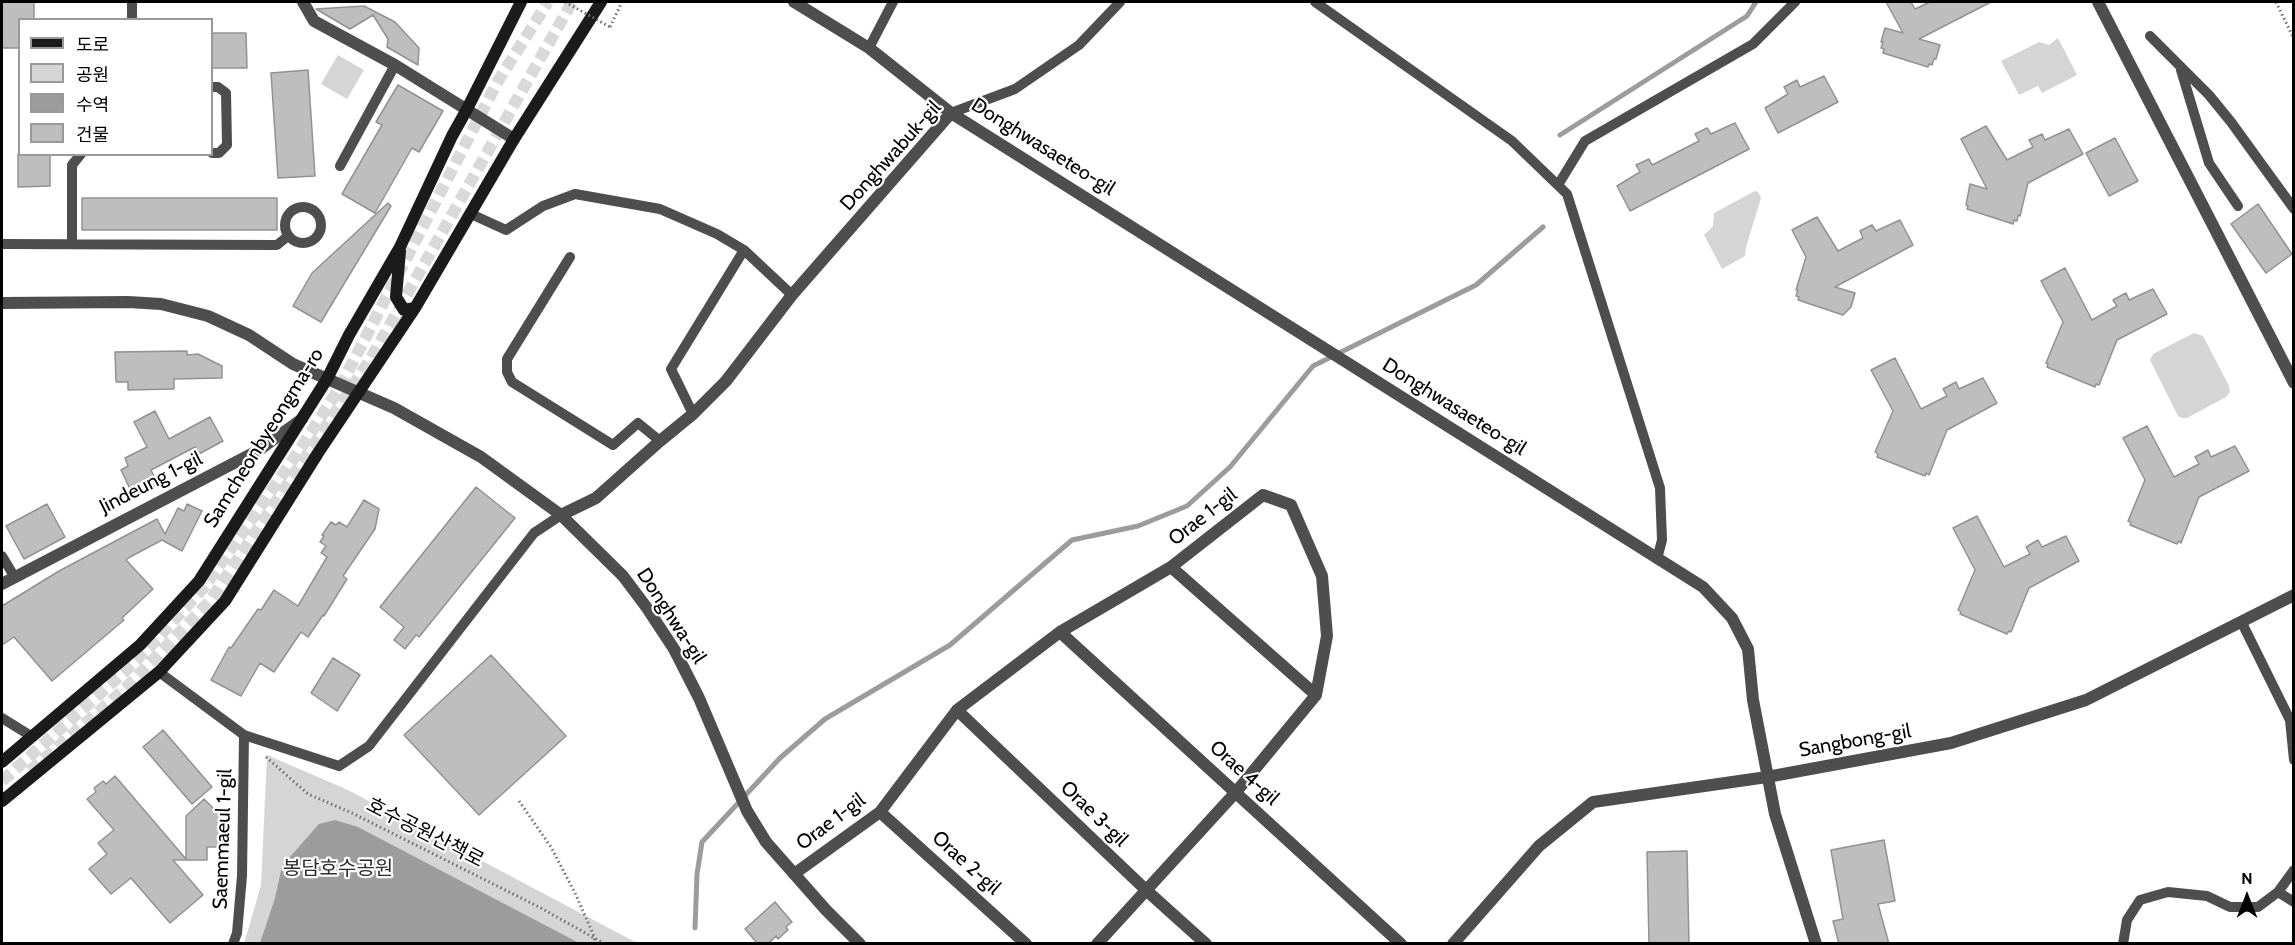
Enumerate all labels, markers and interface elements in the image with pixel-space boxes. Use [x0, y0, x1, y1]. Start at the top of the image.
legend [18, 18, 213, 156]
text: 도로 [76, 34, 109, 56]
text: 공원 [76, 64, 109, 86]
street label: Donghwasaeteo-gil [967, 93, 1119, 201]
text: 수역 [76, 94, 109, 116]
street label: Donghwabuk-gil [835, 96, 947, 216]
text: 건물 [76, 124, 109, 146]
street label: Samcheonbyeongma-ro [199, 344, 329, 532]
street label: Donghwasaeteo-gil [1378, 353, 1530, 461]
street label: Jindeung 1-gil [96, 447, 206, 519]
street label: Orae 1-gil [1164, 483, 1242, 551]
street label: Donghwa-gil [631, 564, 711, 668]
street label: Sangbong-gil [1797, 719, 1913, 763]
street label: Orae 4-gil [1204, 736, 1284, 810]
street label: Saemmaeul 1-gil [209, 768, 237, 910]
street label: Orae 3-gil [1055, 776, 1133, 852]
street label: Orae 1-gil [792, 788, 870, 856]
street label: 호수공원산책로 [362, 793, 488, 873]
street label: Orae 2-gil [927, 826, 1005, 900]
park label: 봉담호수공원 [283, 857, 393, 881]
north arrow [2217, 867, 2277, 927]
text: N [2241, 869, 2253, 888]

